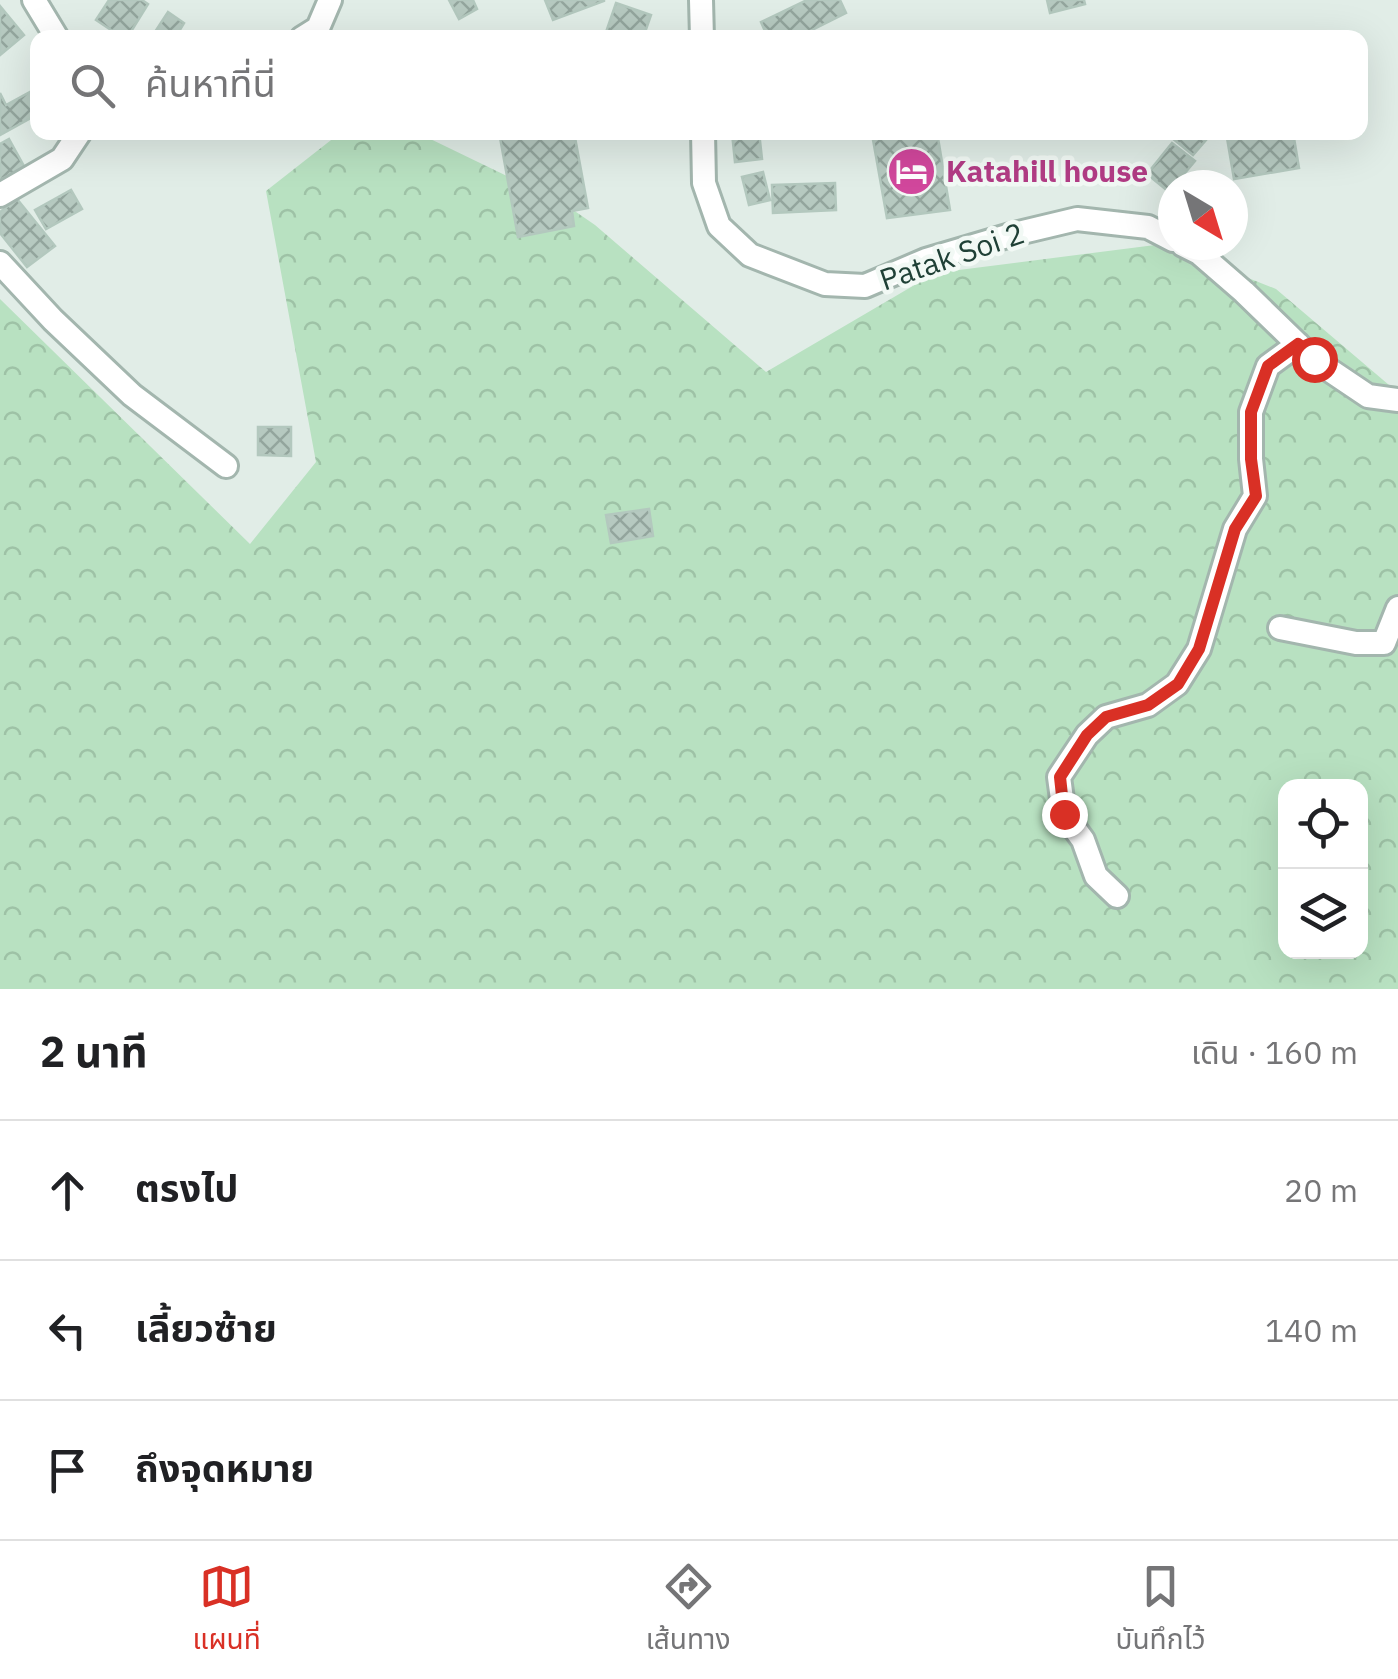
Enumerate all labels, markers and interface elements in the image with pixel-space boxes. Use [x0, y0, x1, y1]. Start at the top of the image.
search box [30, 30, 1368, 140]
icon: search [65, 58, 120, 113]
text: ค้นหาที่นี่ [145, 58, 276, 107]
hotel icon: Katahill house [885, 146, 937, 198]
place label: Katahill house [946, 151, 1148, 190]
north arrow [1158, 170, 1248, 260]
street label: Patak Soi 2 [874, 213, 1029, 298]
route start [1292, 337, 1338, 383]
map controls [1278, 779, 1368, 959]
button: locate [1278, 779, 1368, 869]
route end [1042, 792, 1088, 838]
button: layers [1278, 869, 1368, 959]
text: 2 นาที [40, 1024, 148, 1079]
text: เดิน · 160 m [1191, 1031, 1358, 1073]
icon: ahead [40, 1163, 95, 1218]
text: ตรงไป [135, 1163, 238, 1212]
text: 20 m [1284, 1169, 1358, 1211]
icon: left [40, 1303, 95, 1358]
text: เลี้ยวซ้าย [135, 1303, 277, 1352]
text: 140 m [1265, 1309, 1358, 1351]
icon: arrive [40, 1443, 95, 1498]
text: ถึงจุดหมาย [135, 1443, 314, 1492]
tab: แผนที่ [193, 1559, 261, 1662]
tab: เส้นทาง [646, 1559, 730, 1662]
tab: บันทึกไว้ [1116, 1559, 1205, 1662]

